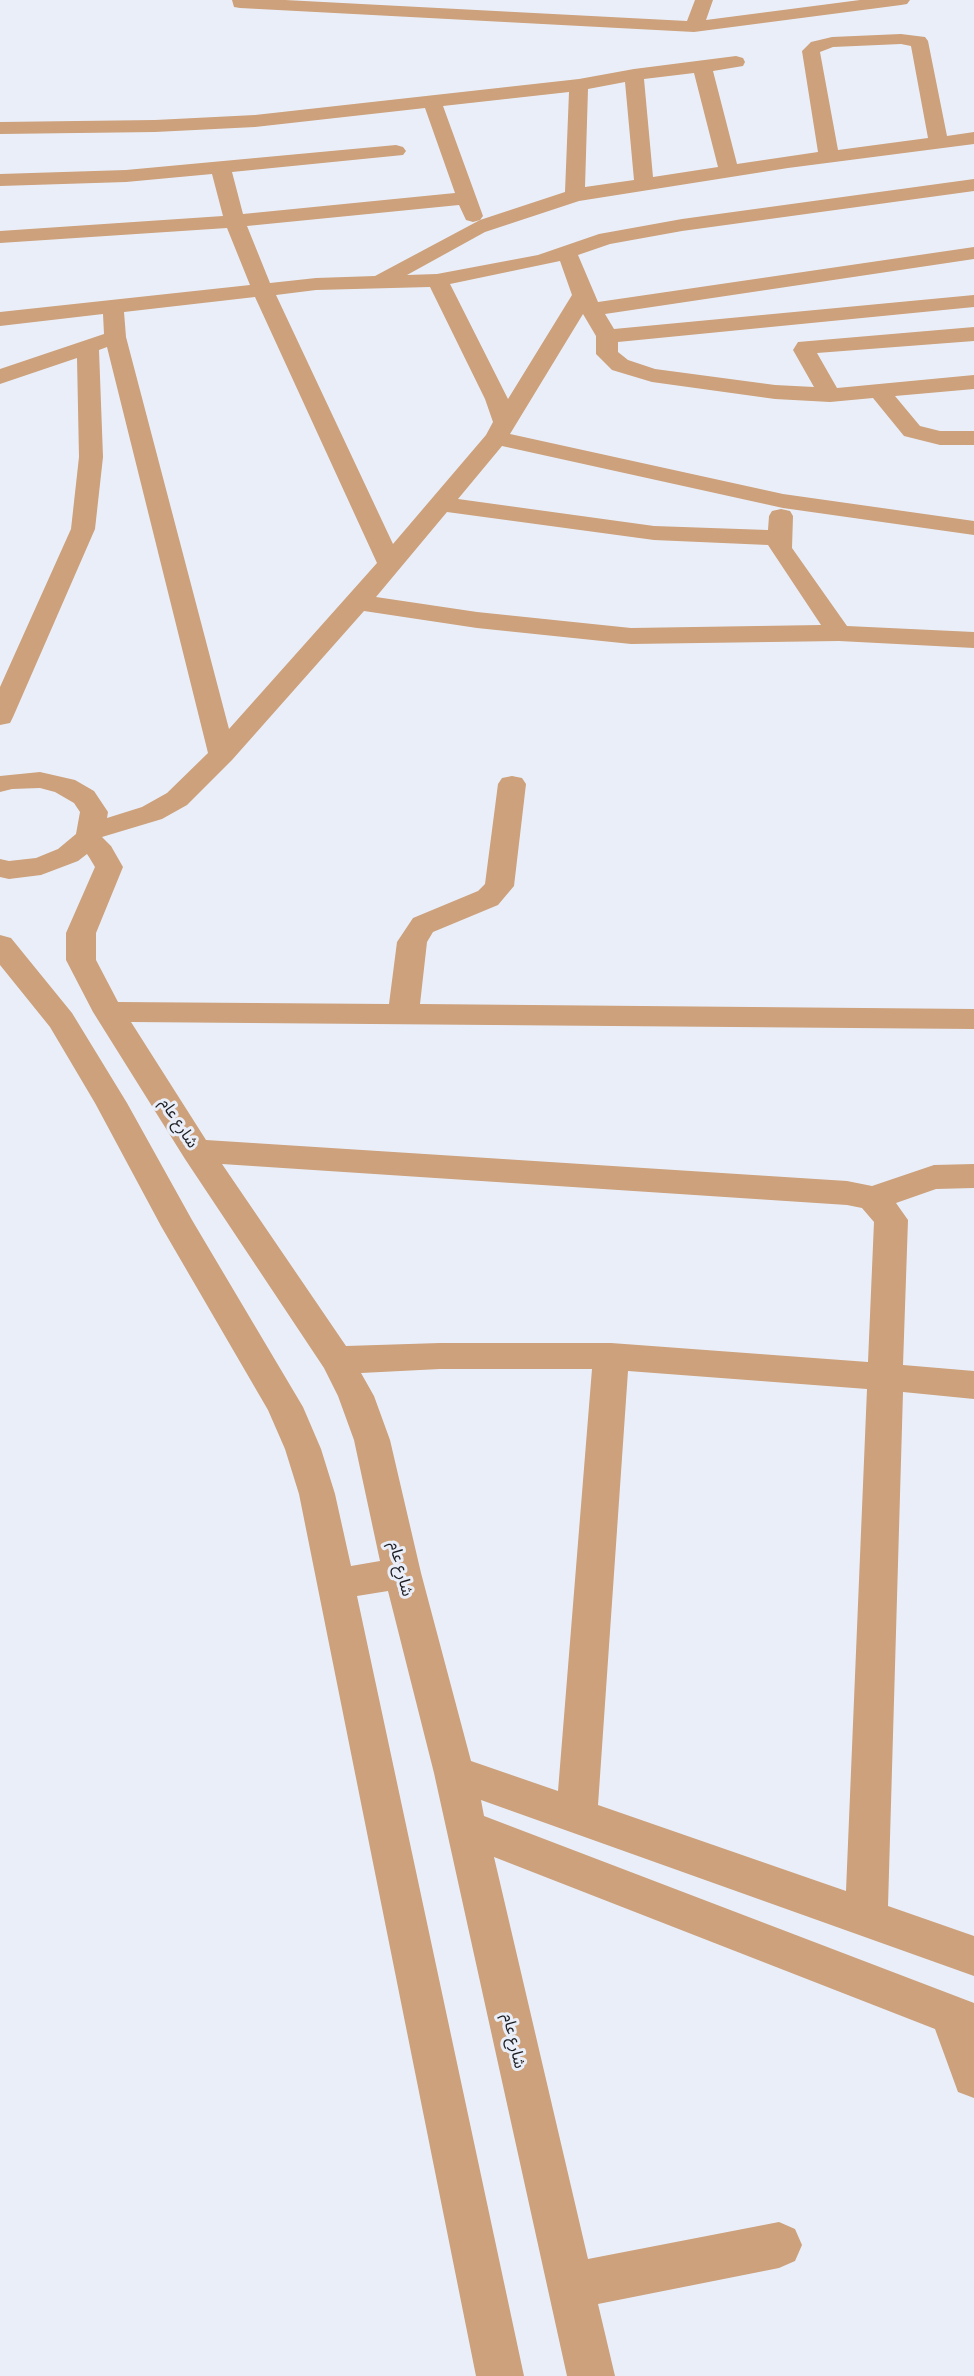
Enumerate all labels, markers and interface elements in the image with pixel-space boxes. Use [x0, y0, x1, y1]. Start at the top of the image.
street label: شارع عام [156, 1094, 202, 1152]
street label: شارع عام [385, 1540, 417, 1598]
street label: شارع عام [498, 2012, 530, 2070]

